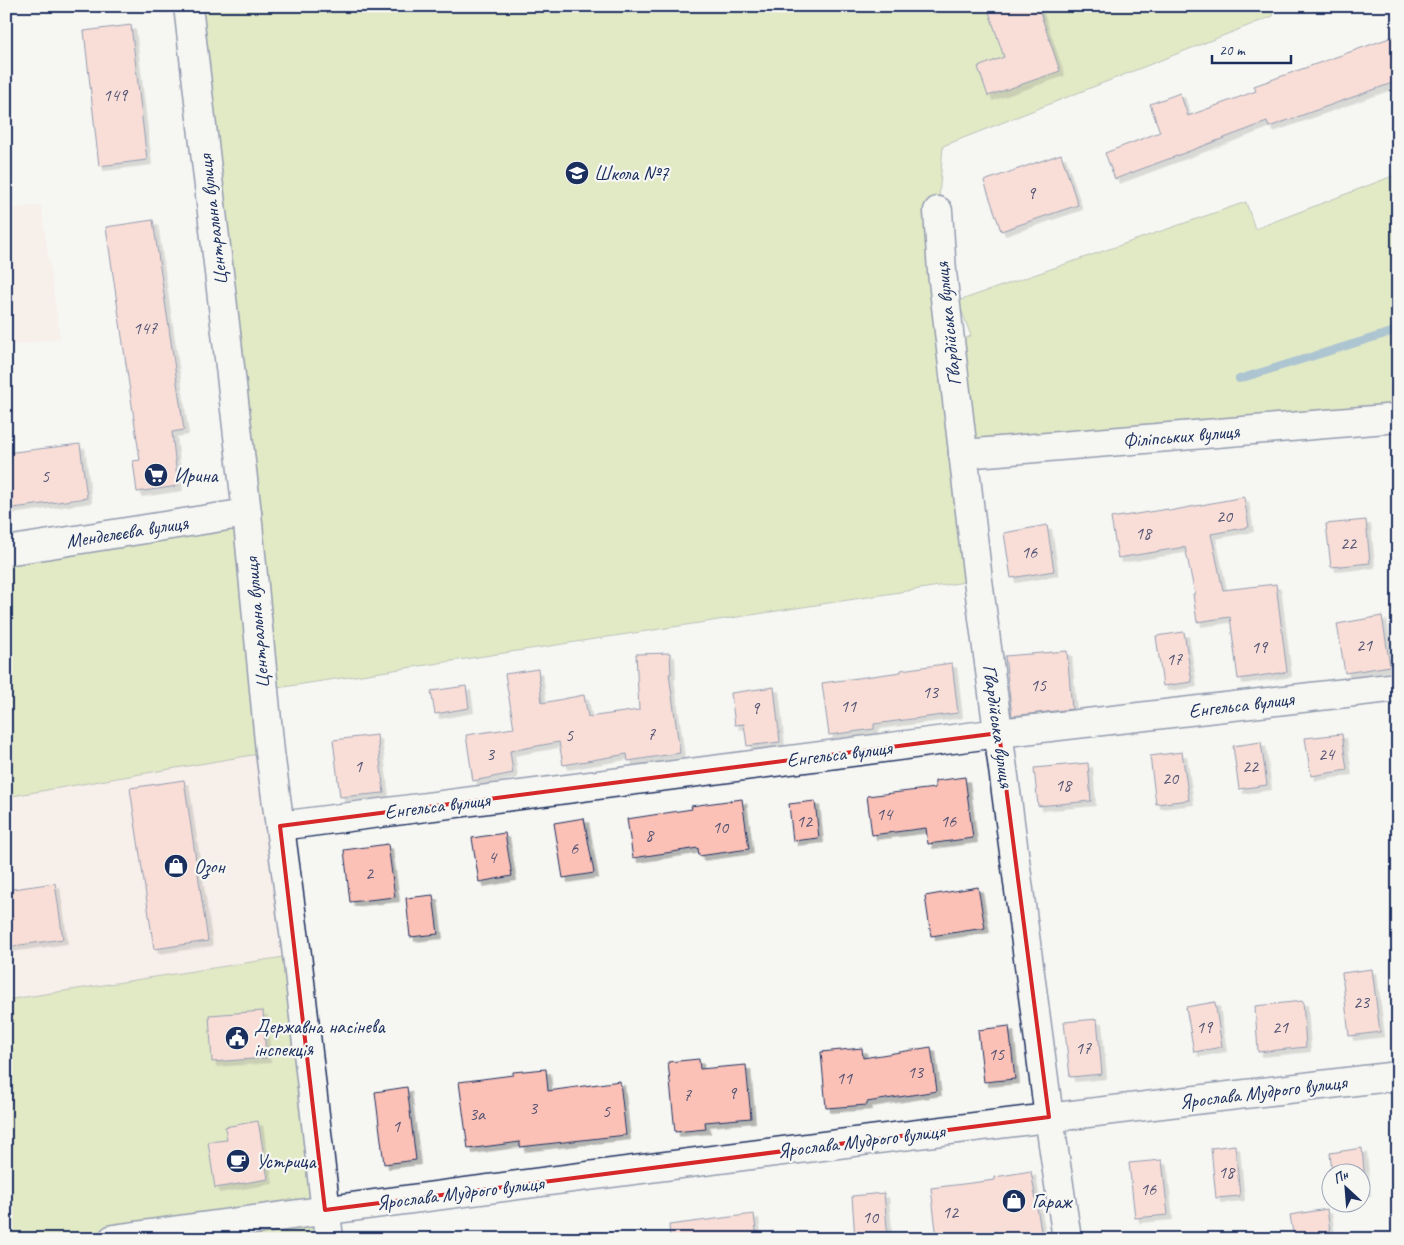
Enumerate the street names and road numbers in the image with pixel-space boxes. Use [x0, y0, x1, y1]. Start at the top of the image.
street label: Центральна вулиця [192, 151, 233, 287]
street label: Гвардійська вулиця [929, 260, 967, 387]
street label: Філіпських вулиця [1122, 418, 1241, 454]
street label: Менделєєва вулиця [64, 510, 190, 554]
street label: Центральна вулиця [239, 554, 275, 690]
street label: Гвардійська вулиця [977, 663, 1019, 790]
street label: Енгельса вулиця [1187, 686, 1297, 724]
street label: Енгельса вулиця [785, 735, 895, 773]
street label: Енгельса вулиця [383, 787, 493, 825]
street label: Ярослава Мудрого вулиця [1178, 1069, 1350, 1115]
street label: Ярослава Мудрого вулиця [776, 1118, 948, 1164]
street label: Ярослава Мудрого вулиця [375, 1170, 547, 1216]

